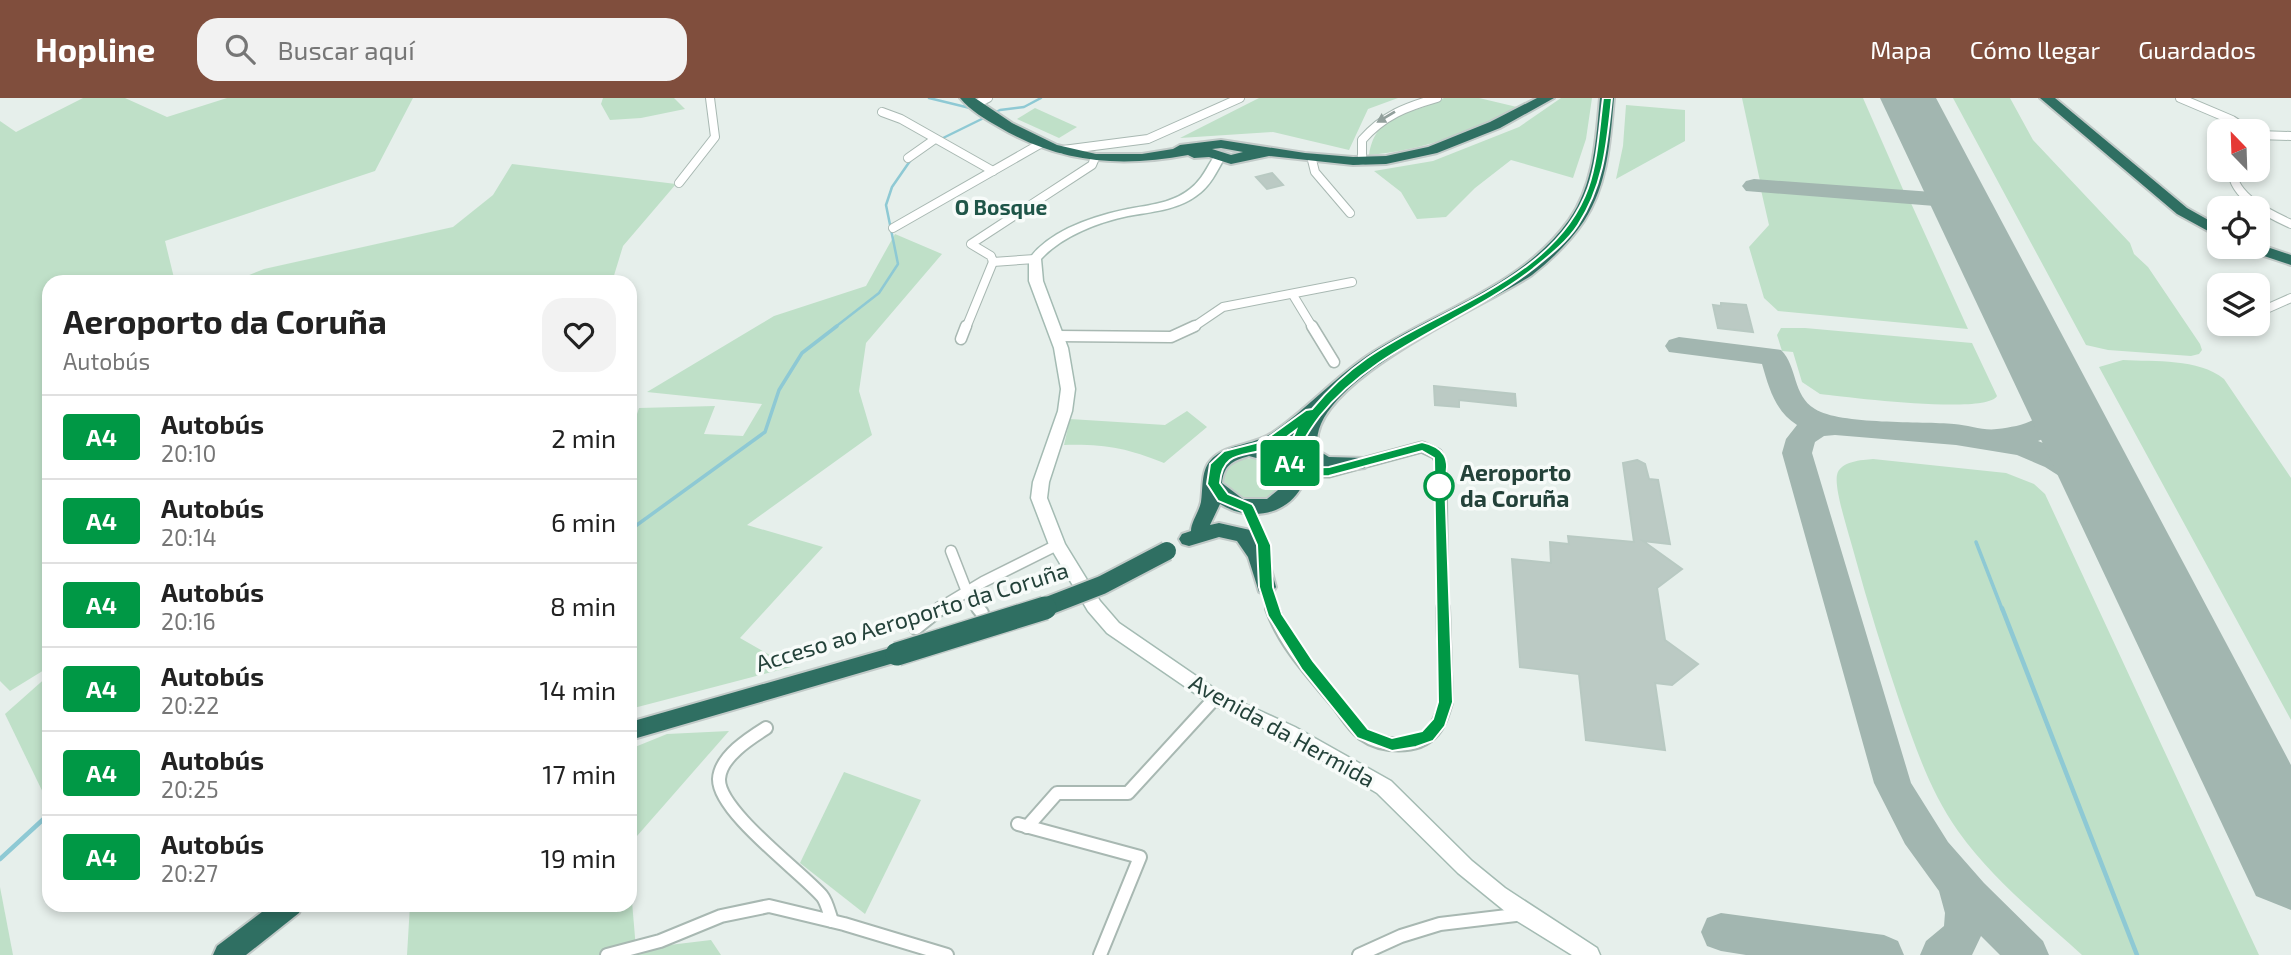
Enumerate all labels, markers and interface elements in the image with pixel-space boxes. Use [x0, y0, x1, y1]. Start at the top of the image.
search box [197, 18, 687, 81]
text: Hopline [35, 29, 155, 69]
icon: search [221, 30, 259, 68]
text: Buscar aquí [277, 34, 415, 65]
text: Mapa [1870, 35, 1932, 64]
text: Cómo llegar [1970, 35, 2100, 64]
text: Guardados [2138, 35, 2256, 64]
one-way arrow [1377, 110, 1396, 123]
north arrow [2207, 119, 2270, 182]
map controls [2207, 119, 2270, 336]
district label: O Bosque [955, 194, 1048, 219]
button: locate [2207, 196, 2270, 259]
button: layers [2207, 273, 2270, 336]
button: heart [542, 298, 616, 372]
text: Aeroporto da Coruña [63, 301, 387, 341]
text: Autobús [63, 347, 150, 375]
text: Autobús [161, 408, 264, 439]
text: A4 [86, 422, 117, 451]
text: 2 min [551, 422, 616, 453]
text: 20:10 [161, 439, 216, 467]
line badge: A4 [1258, 440, 1322, 486]
text: A4 [1275, 448, 1305, 477]
place label: Aeroporto da Coruña [1460, 458, 1571, 512]
marker: Aeroporto da Coruña [1424, 471, 1454, 501]
text: Autobús [161, 492, 264, 523]
text: A4 [86, 506, 117, 535]
text: 6 min [551, 506, 616, 537]
text: 20:14 [161, 523, 217, 551]
street label: Acceso ao Aeroporto da Coruña [752, 555, 1071, 677]
text: Autobús [161, 576, 264, 607]
text: A4 [86, 590, 117, 619]
text: 8 min [550, 590, 616, 621]
text: 20:16 [161, 607, 216, 635]
text: Autobús [161, 660, 264, 691]
street label: Avenida da Hermida [1185, 668, 1380, 793]
text: A4 [86, 674, 117, 703]
text: 14 min [540, 674, 616, 705]
text: 20:22 [161, 691, 219, 719]
text: Autobús [161, 744, 264, 775]
text: A4 [86, 758, 117, 787]
text: 17 min [542, 758, 616, 789]
text: 20:25 [161, 775, 218, 803]
text: Autobús [161, 828, 264, 859]
text: A4 [86, 842, 117, 871]
text: 19 min [541, 842, 616, 873]
text: 20:27 [161, 859, 218, 887]

